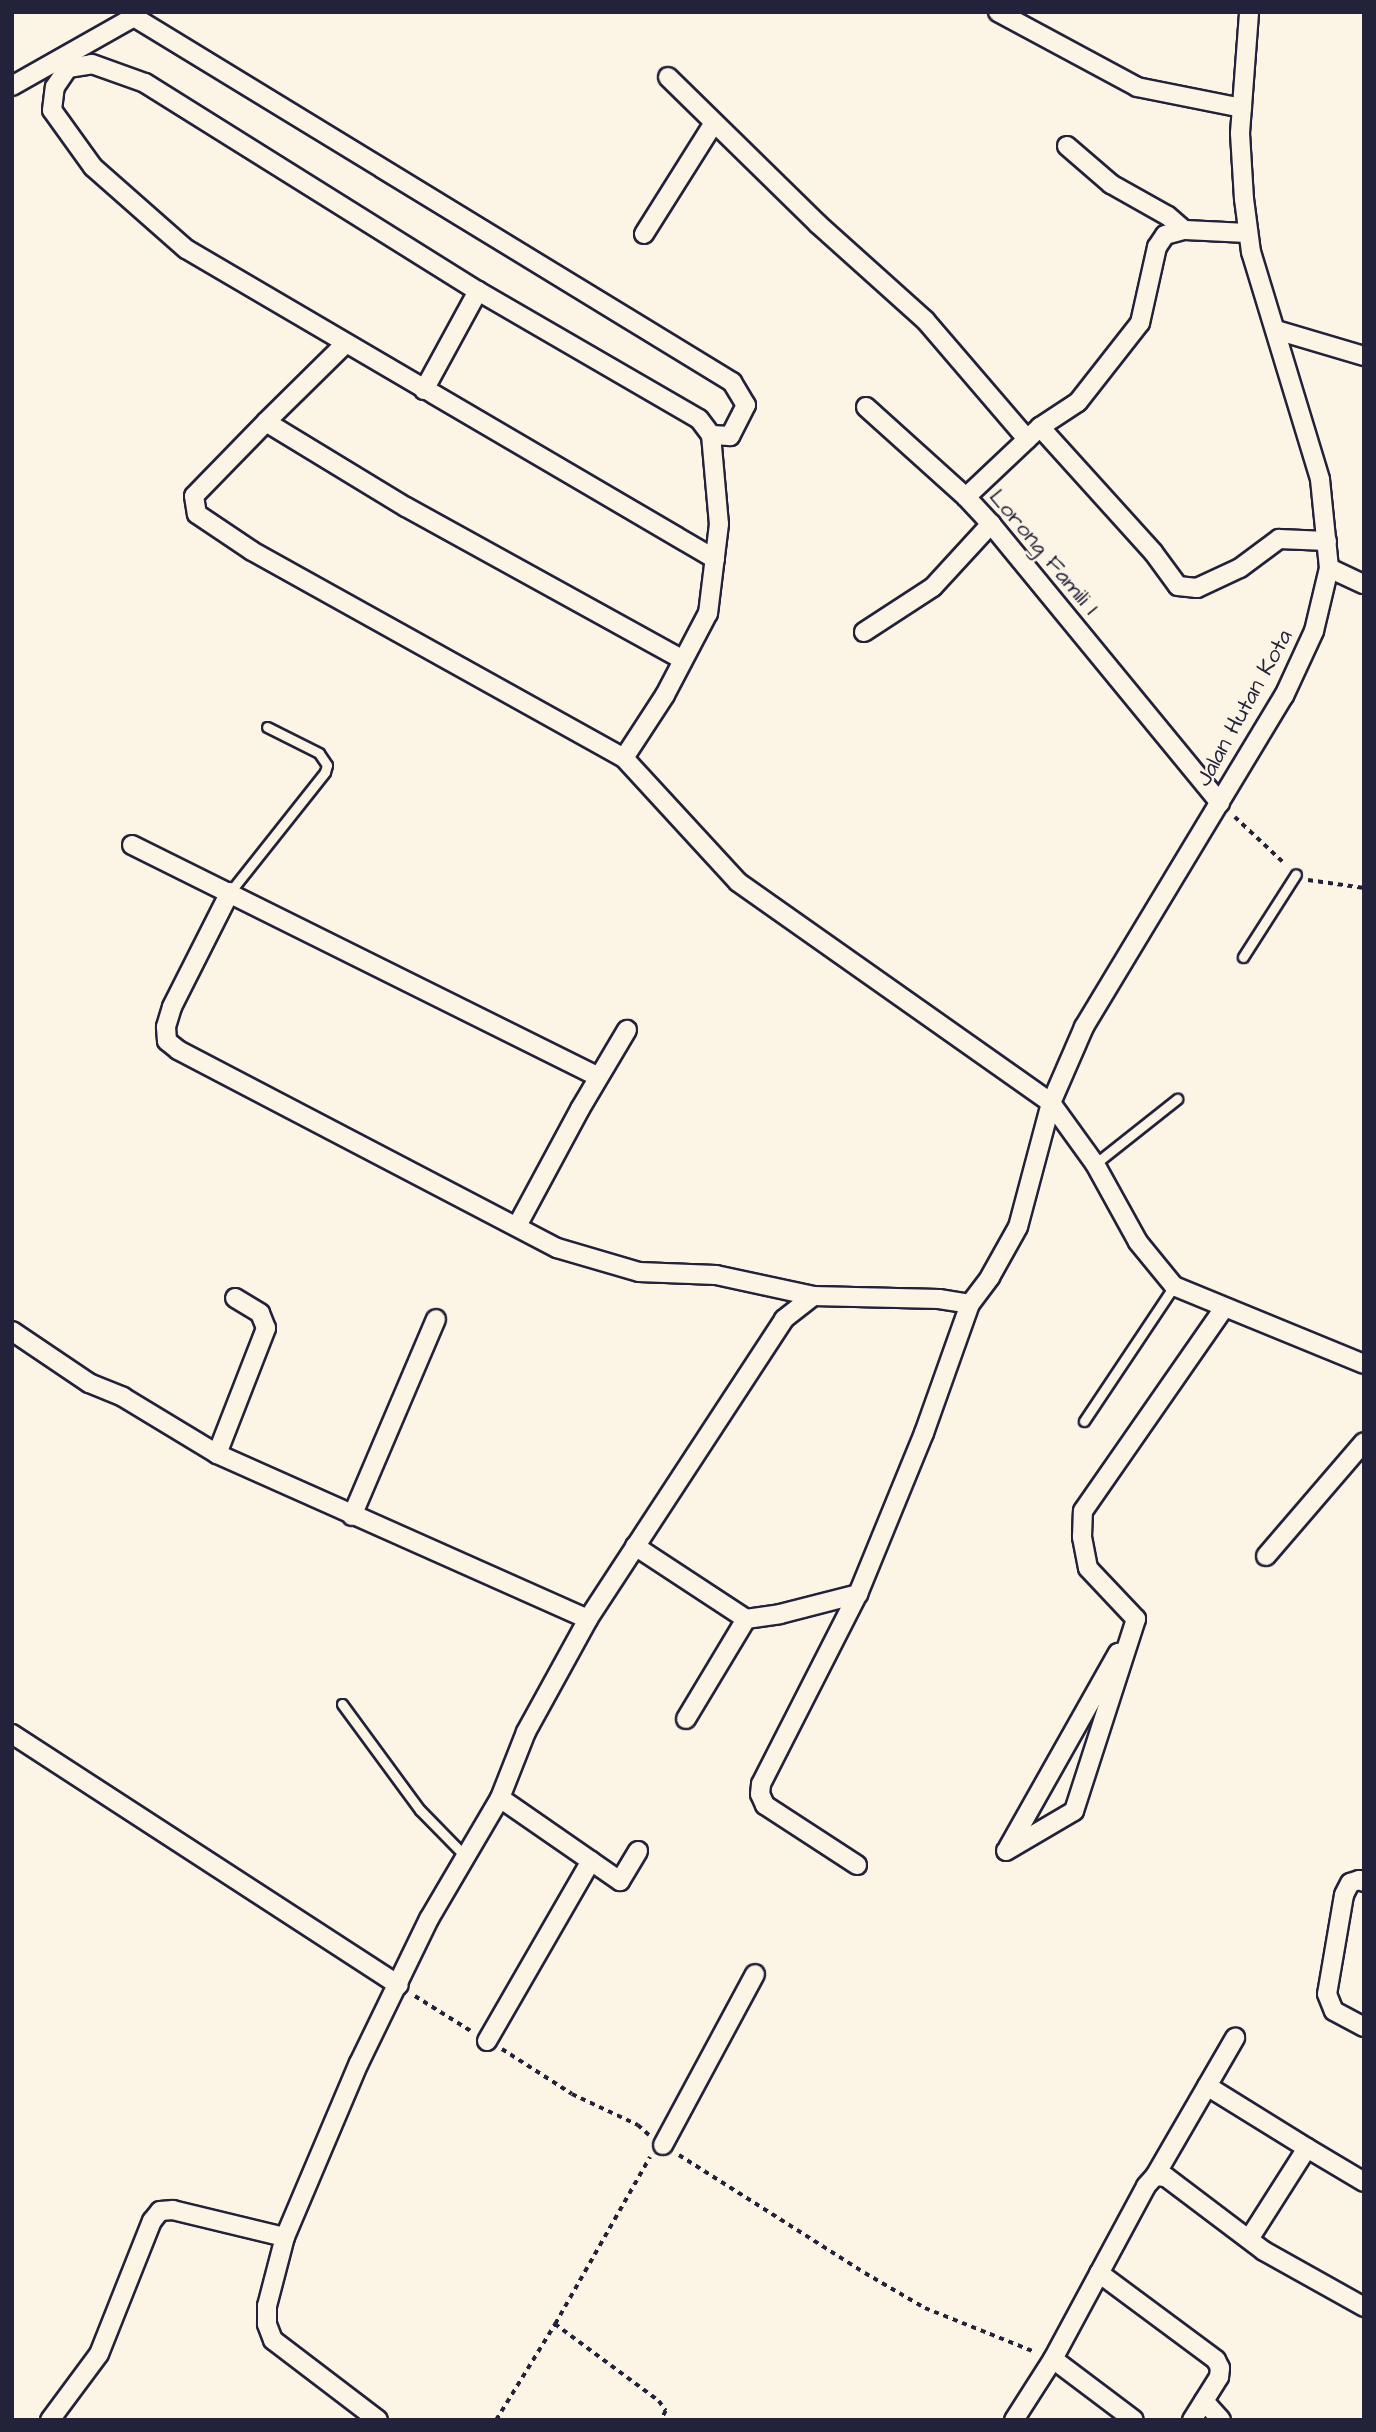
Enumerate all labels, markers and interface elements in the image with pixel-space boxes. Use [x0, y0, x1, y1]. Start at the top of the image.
street label: Lorong Famili I [983, 483, 1105, 621]
street label: Jalan Hutan Kota [1189, 625, 1299, 791]

